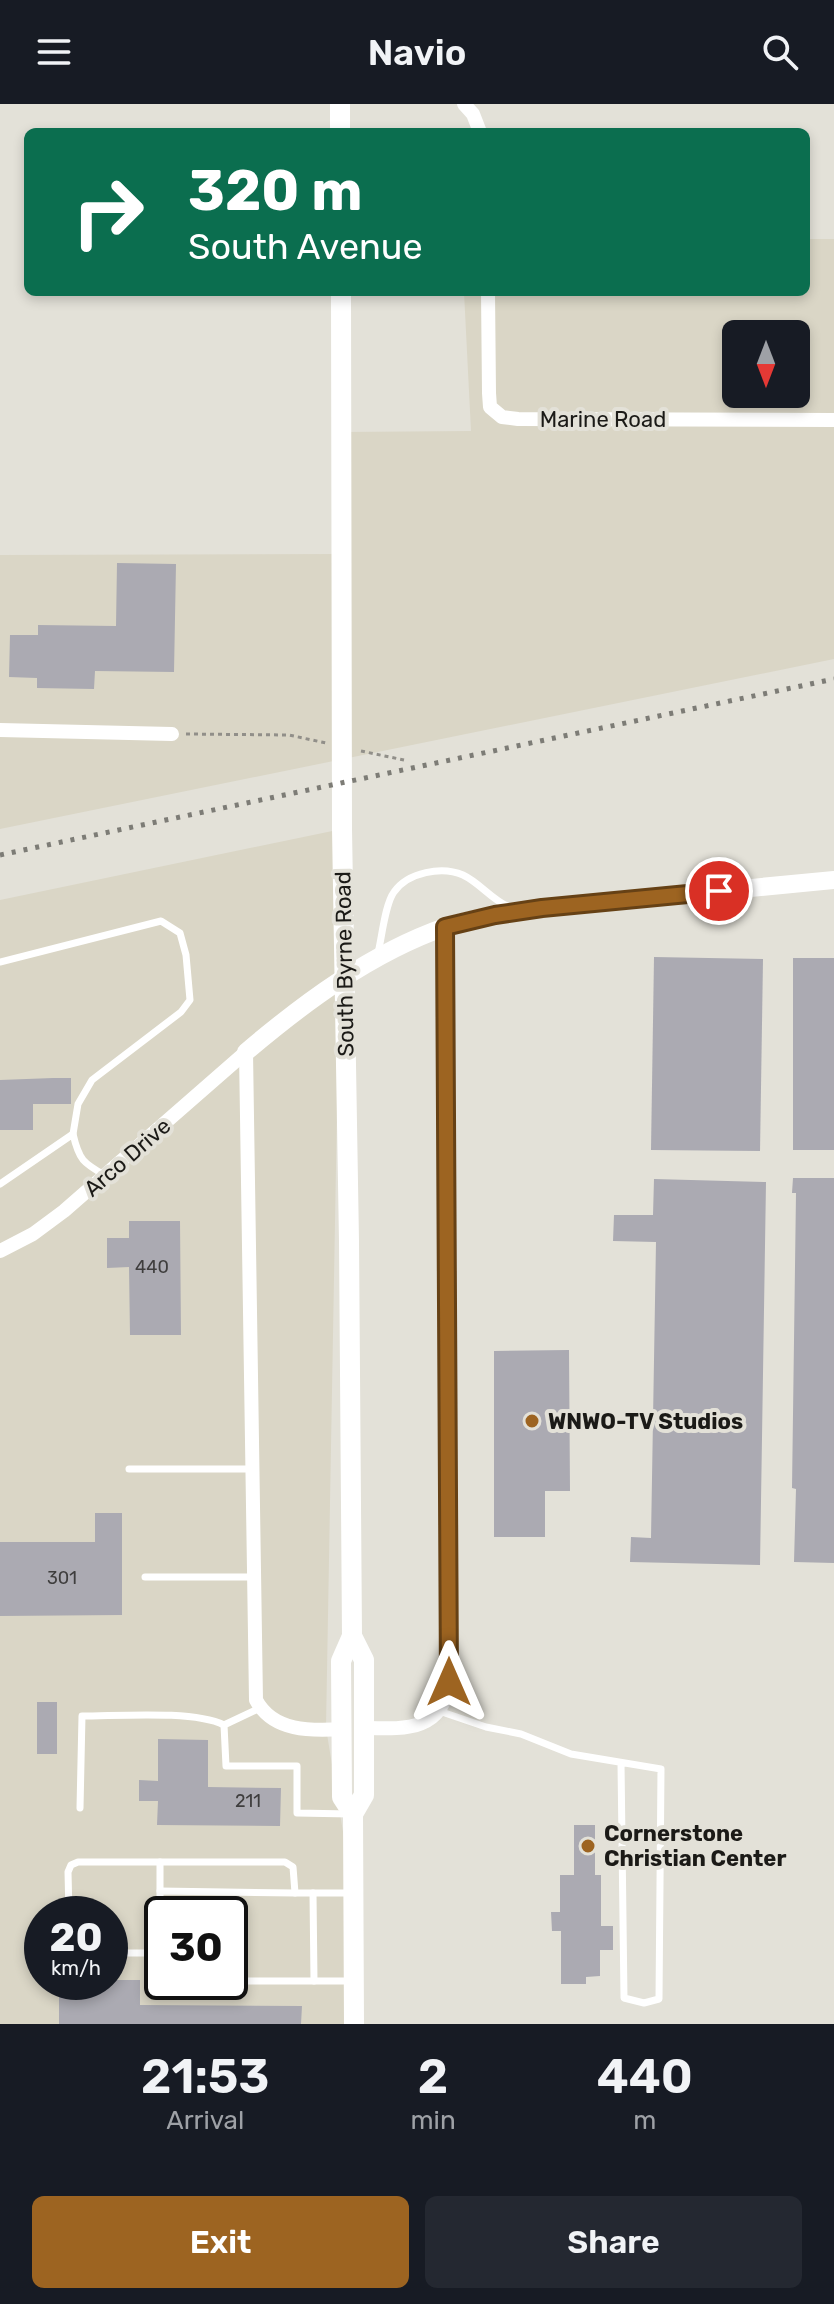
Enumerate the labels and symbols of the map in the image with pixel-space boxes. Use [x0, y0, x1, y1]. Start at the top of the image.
north arrow [722, 320, 810, 408]
street label: Marine Road [540, 406, 666, 433]
pin [685, 857, 753, 925]
street label: South Byrne Road [329, 871, 360, 1057]
street label: Arco Drive [78, 1112, 176, 1202]
house number: 440 [135, 1256, 169, 1278]
place label: WNWO-TV Studios [548, 1408, 743, 1435]
marker: WNWO-TV Studios [523, 1412, 541, 1430]
house number: 301 [47, 1567, 77, 1589]
position arrow [407, 1640, 491, 1724]
house number: 211 [235, 1790, 261, 1812]
place label: Cornerstone Christian Center [604, 1820, 786, 1872]
marker: Cornerstone Christian Center [579, 1837, 597, 1855]
speed limit sign: 30 [144, 1896, 248, 2000]

